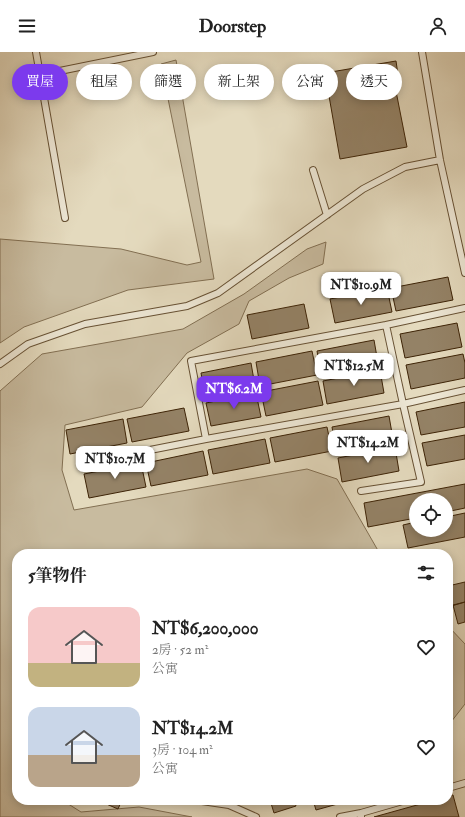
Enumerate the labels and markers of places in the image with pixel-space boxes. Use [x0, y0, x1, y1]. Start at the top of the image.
pin: NT$10.9M [320, 272, 402, 306]
pin: NT$12.5M [313, 353, 395, 387]
pin: NT$6.2M [197, 376, 271, 410]
pin: NT$14.2M [327, 430, 409, 464]
pin: NT$10.7M [74, 446, 156, 480]

